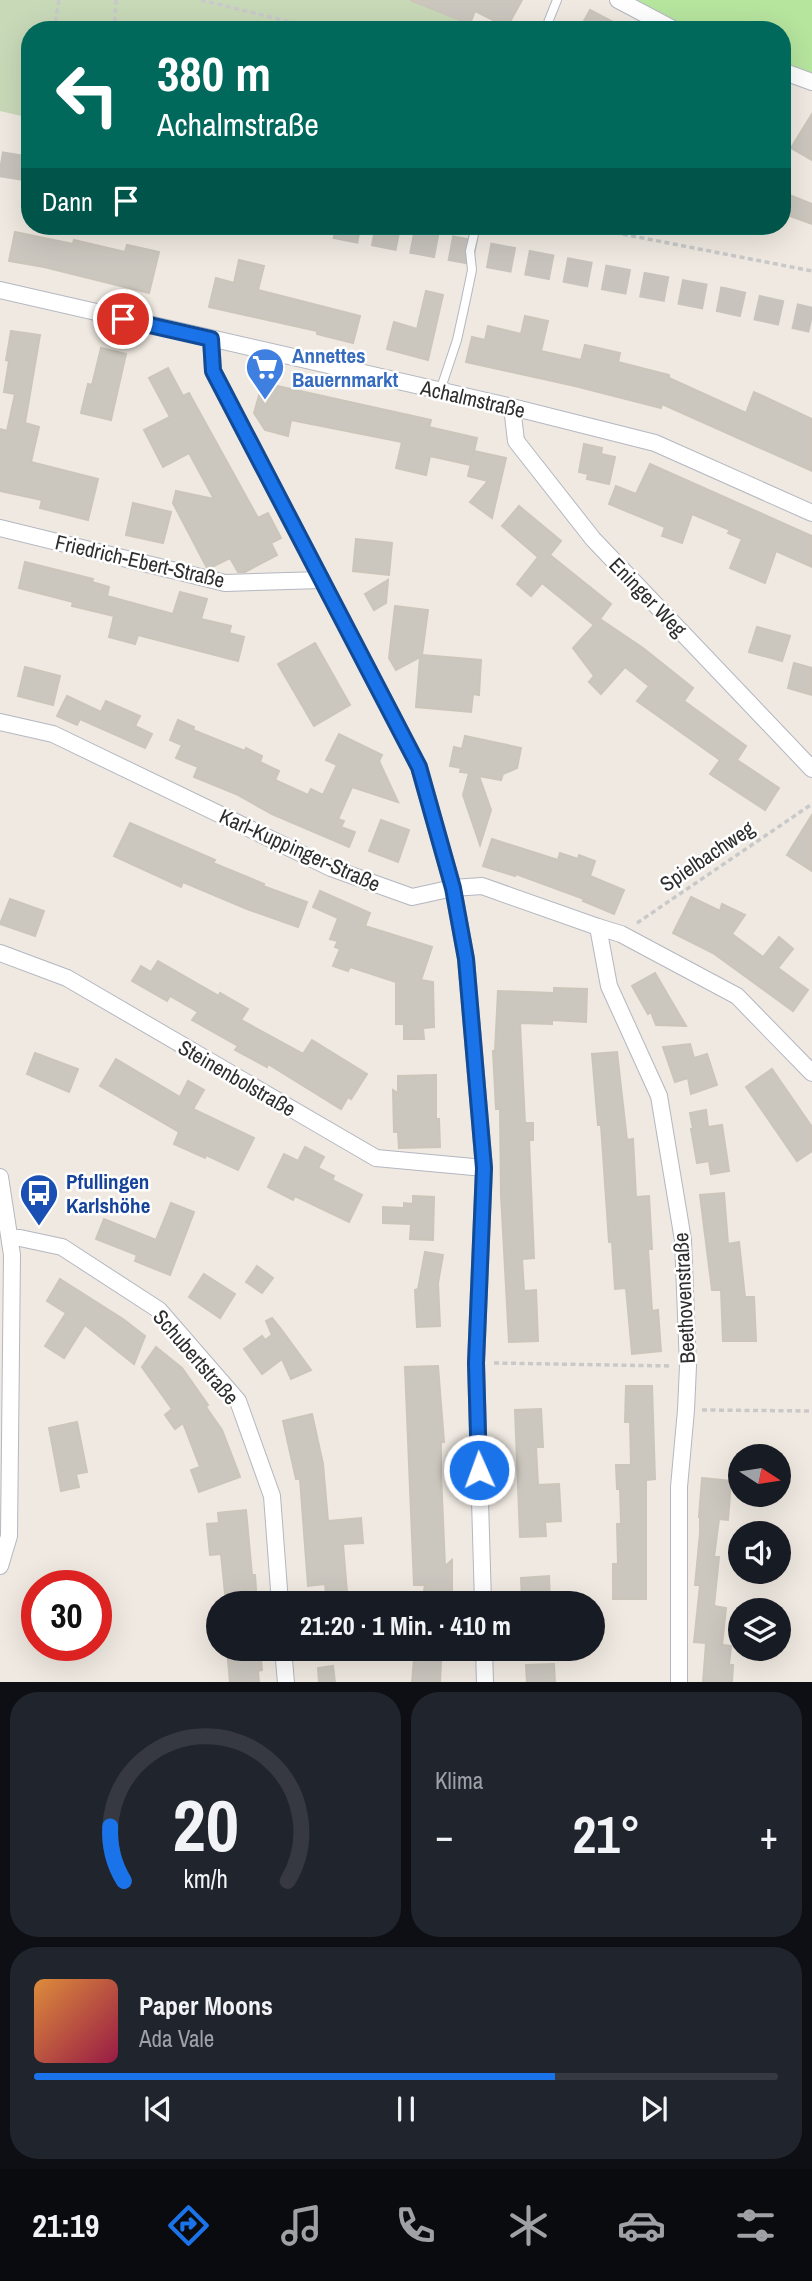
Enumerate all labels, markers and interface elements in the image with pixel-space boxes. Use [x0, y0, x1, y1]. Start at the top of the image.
text: 380 m [157, 40, 271, 106]
icon: left [42, 49, 133, 140]
text: Achalmstraße [157, 103, 319, 146]
icon: arrive [107, 182, 145, 220]
text: Dann [42, 184, 93, 219]
pin [93, 289, 153, 349]
icon: arrive [104, 300, 142, 338]
place label: Annettes Bauernmarkt [292, 341, 398, 394]
supermarket icon: Annettes Bauernmarkt [244, 346, 286, 401]
street label: Achalmstraße [417, 373, 528, 425]
street label: Friedrich-Ebert-Straße [52, 527, 228, 595]
street label: Eninger Weg [603, 551, 694, 643]
street label: Karl-Kuppinger-Straße [215, 802, 385, 898]
street label: Spielbachweg [654, 813, 760, 898]
street label: Steinenbolstraße [173, 1033, 301, 1123]
place label: Pfullingen Karlshöhe [66, 1167, 150, 1220]
bus stop icon: Pfullingen Karlshöhe [18, 1172, 60, 1227]
street label: Beethovenstraße [666, 1232, 702, 1364]
street label: Schubertstraße [146, 1303, 246, 1411]
position arrow [442, 1433, 516, 1507]
north arrow [728, 1444, 791, 1507]
map controls [728, 1444, 791, 1661]
button: sound [728, 1521, 791, 1584]
speed limit sign: 30 [21, 1570, 112, 1661]
button: layers [728, 1598, 791, 1661]
text: 21:20 · 1 Min. · 410 m [300, 1608, 511, 1643]
text: Klima [435, 1765, 483, 1796]
text: 20 [172, 1776, 239, 1874]
text: 21° [572, 1799, 641, 1869]
text: − [435, 1810, 453, 1861]
text: + [760, 1810, 778, 1861]
text: km/h [183, 1861, 228, 1895]
text: Paper Moons [139, 1988, 273, 2023]
text: Ada Vale [139, 2023, 214, 2054]
icon: previous [139, 2090, 177, 2128]
icon: pause [387, 2090, 425, 2128]
icon: next [635, 2090, 673, 2128]
icon: directions [164, 2201, 213, 2250]
icon: music [277, 2201, 326, 2250]
icon: phone [391, 2201, 440, 2250]
icon: climate [504, 2201, 553, 2250]
icon: car [617, 2201, 666, 2250]
icon: filters [731, 2201, 780, 2250]
text: 21:19 [32, 2204, 99, 2247]

